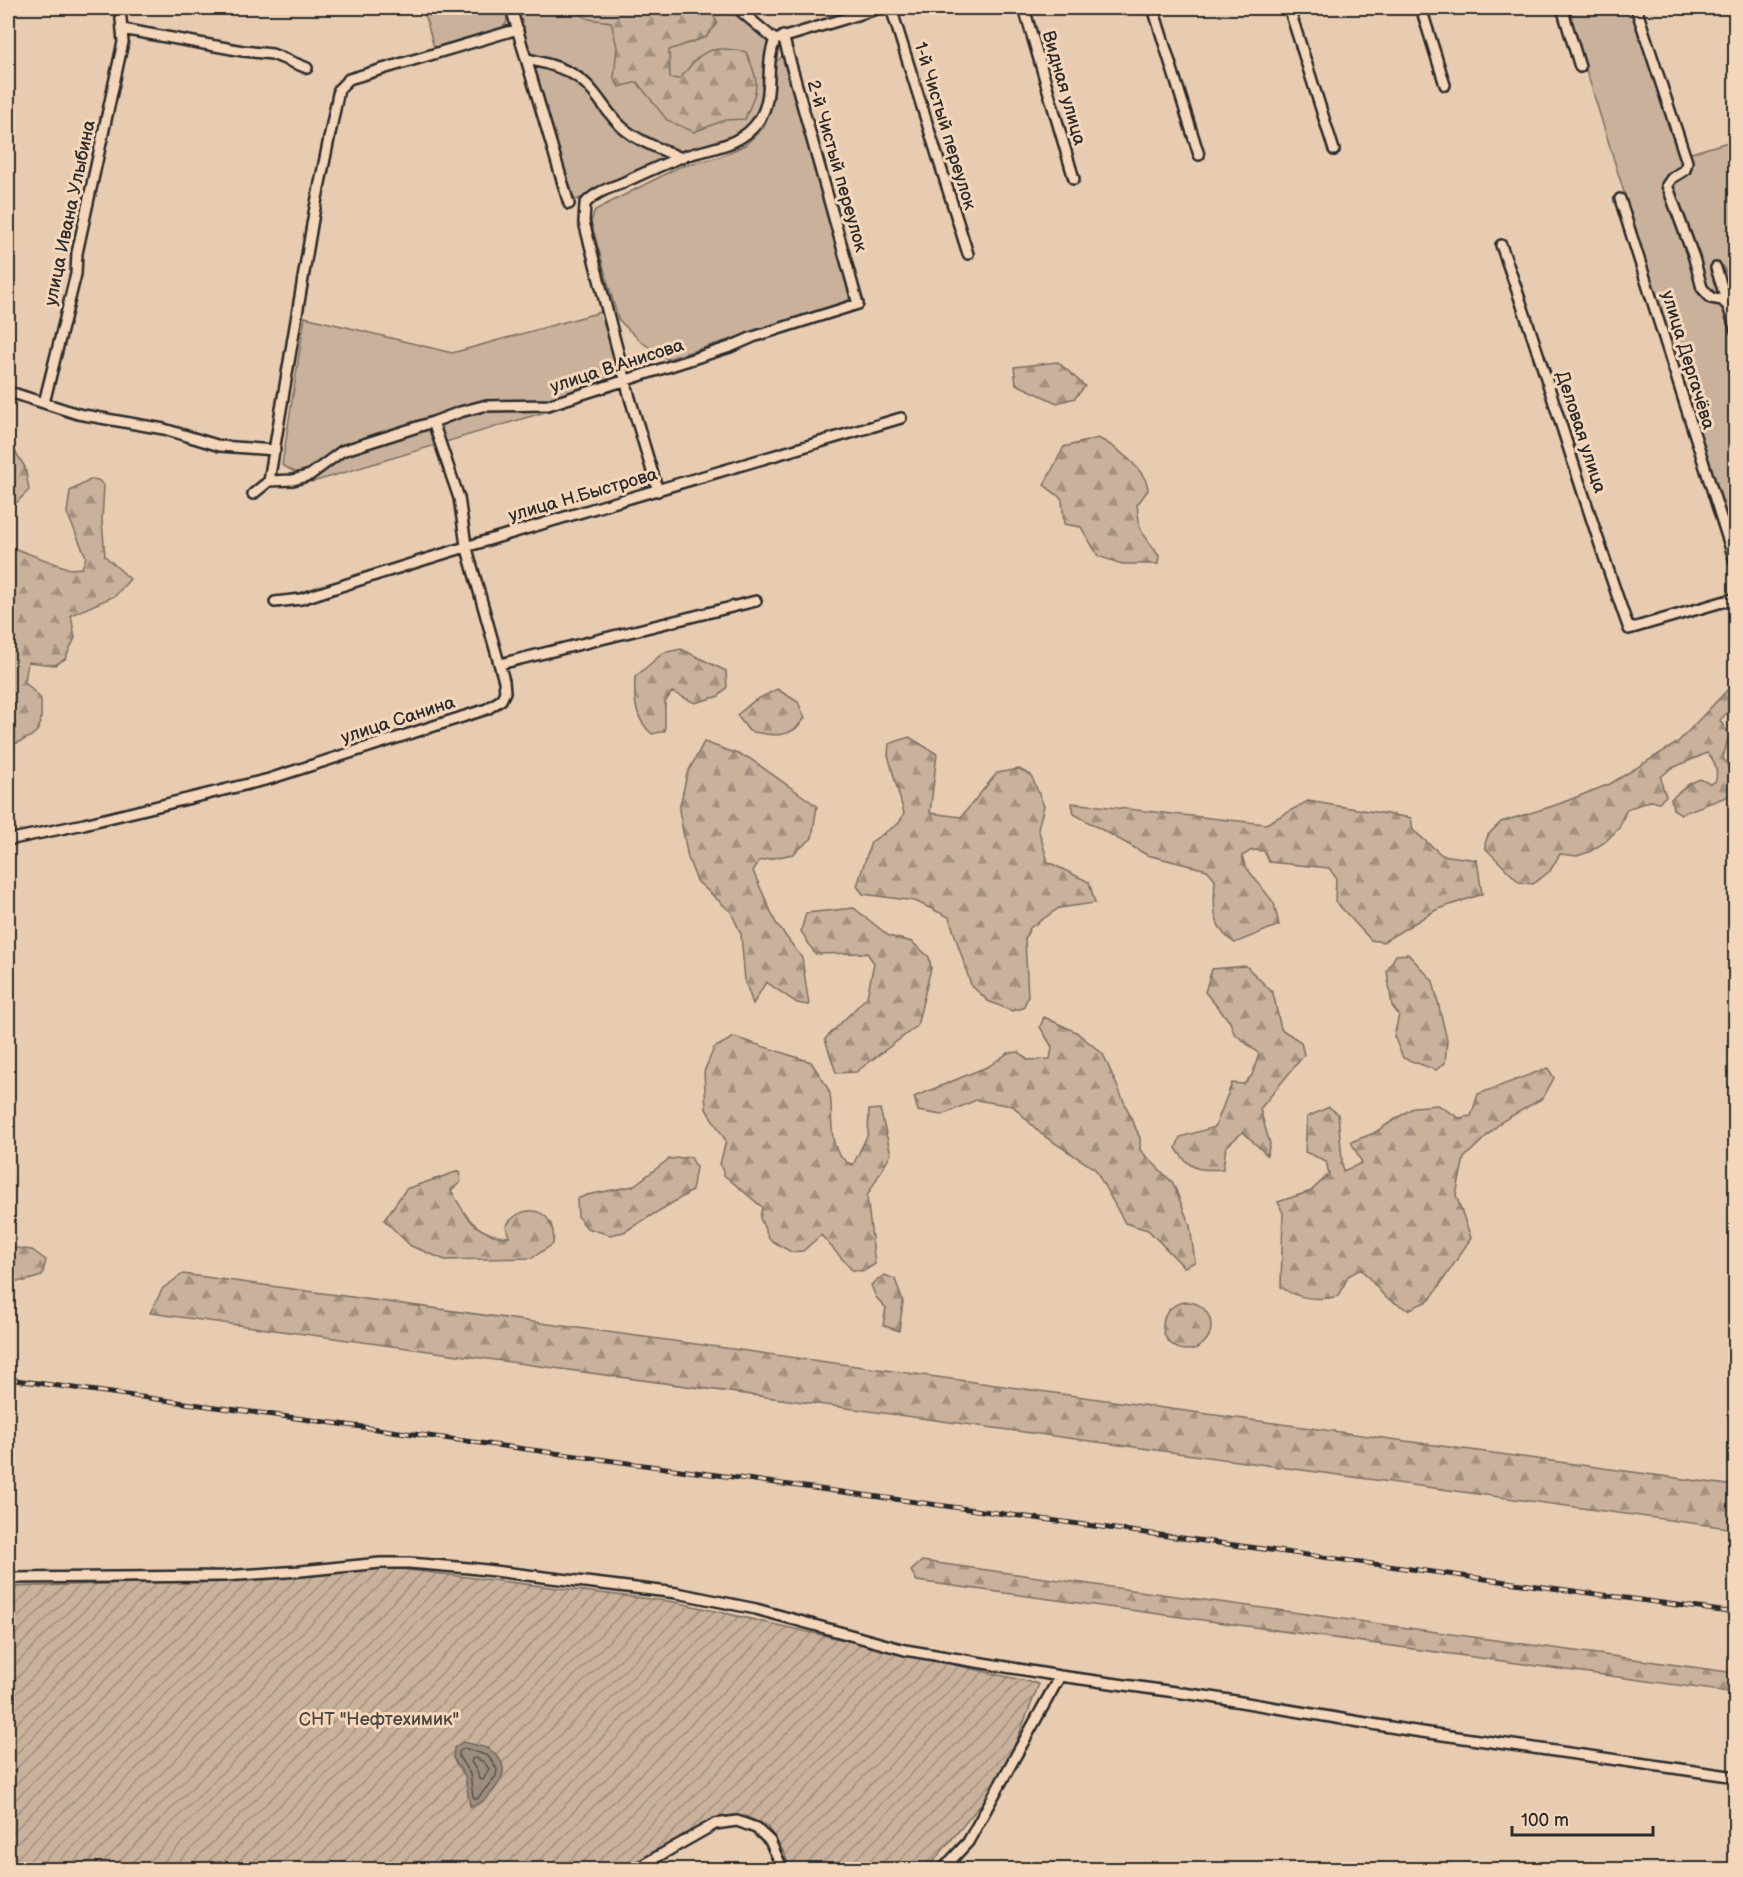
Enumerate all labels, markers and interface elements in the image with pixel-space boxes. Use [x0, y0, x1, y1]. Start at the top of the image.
street label: Видная улица [1038, 28, 1090, 148]
street label: 1-й Чистый переулок [910, 40, 981, 213]
street label: 2-й Чистый переулок [802, 78, 872, 255]
street label: улица Ивана Улыбина [40, 118, 100, 308]
street label: улица Дергачёва [1657, 288, 1719, 432]
street label: улица В.Анисова [548, 334, 687, 397]
street label: Деловая улица [1551, 368, 1611, 496]
street label: улица Н.Быстрова [506, 464, 660, 526]
street label: улица Санина [338, 692, 458, 748]
park label: СНТ "Нефтехимик" [299, 1709, 459, 1730]
scale bar [1512, 1799, 1653, 1837]
text: 100 m [1521, 1810, 1569, 1831]

